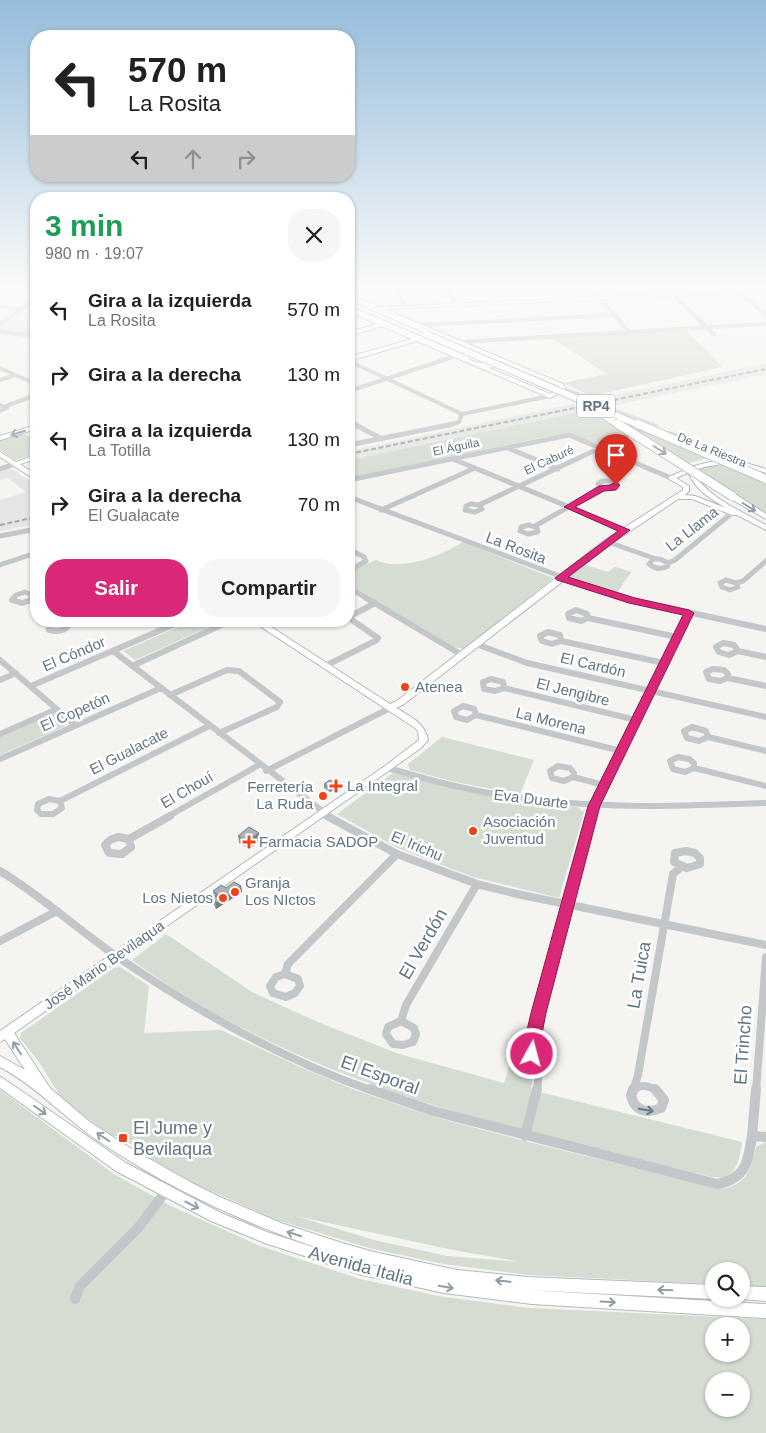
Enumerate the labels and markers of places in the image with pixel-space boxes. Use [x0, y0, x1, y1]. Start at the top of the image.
pin [595, 434, 637, 485]
place label: Atenea [415, 678, 463, 695]
marker: Atenea [399, 681, 411, 693]
place label: La Integral [347, 777, 418, 794]
place label: Ferretería La Ruda [247, 778, 314, 812]
marker: La Integral [329, 779, 343, 793]
marker: Ferretería La Ruda [317, 790, 329, 802]
place label: Asociación Juventud [483, 813, 556, 847]
marker: Asociación Juventud [467, 825, 479, 837]
place label: Farmacia SADOP [259, 833, 378, 850]
marker: Farmacia SADOP [243, 836, 255, 848]
place label: Granja Los NIctos [245, 874, 316, 908]
marker: Granja Los NIctos [229, 886, 241, 898]
place label: Los Nietos [142, 889, 213, 906]
marker: Los Nietos [217, 892, 229, 904]
place label: El Jume y Bevilaqua [133, 1118, 213, 1159]
marker: El Jume y Bevilaqua [117, 1132, 129, 1144]

